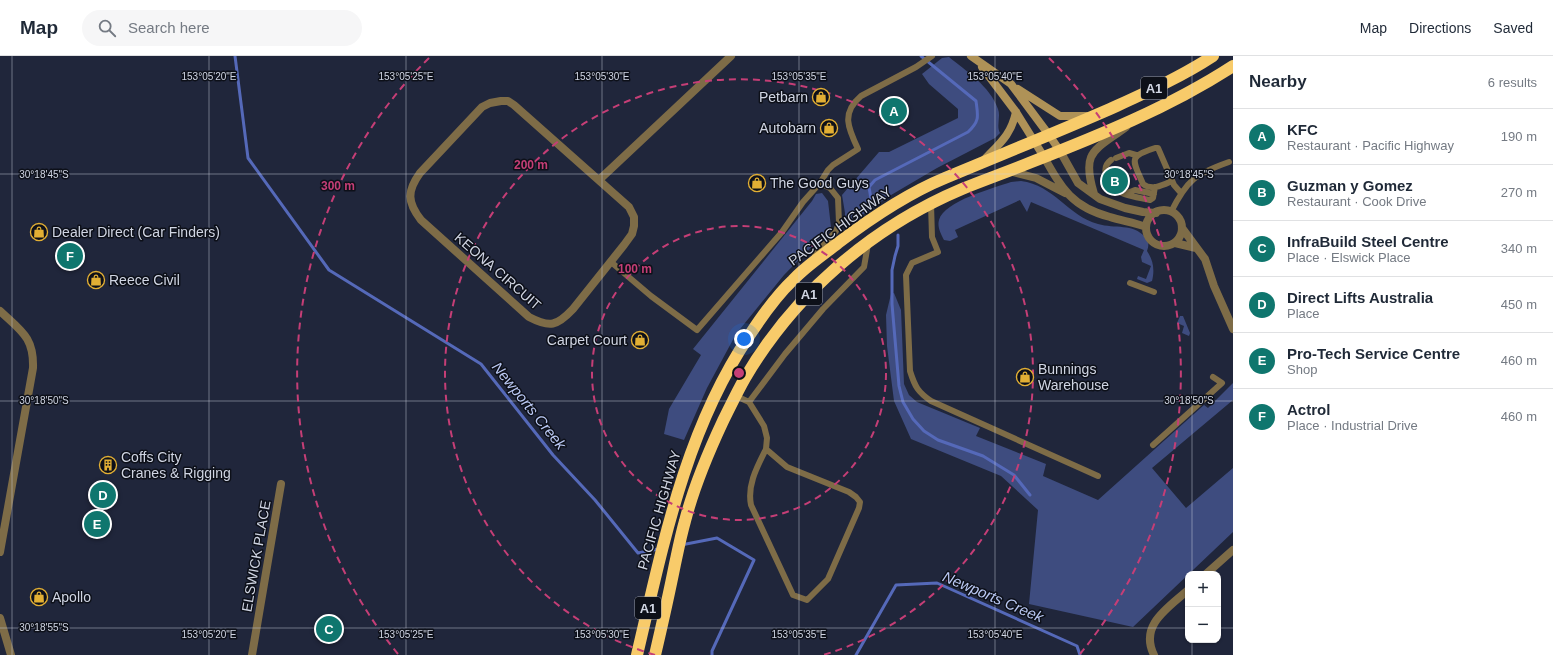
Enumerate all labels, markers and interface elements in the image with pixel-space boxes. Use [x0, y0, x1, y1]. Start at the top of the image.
search box [82, 10, 362, 46]
text: Map [20, 17, 58, 38]
icon: search [96, 17, 118, 39]
text: Search here [128, 19, 210, 36]
text: Map [1360, 20, 1387, 36]
text: Directions [1409, 20, 1471, 36]
text: Saved [1493, 20, 1533, 36]
text: 153°05'20"E [181, 71, 237, 82]
text: 153°05'25"E [378, 71, 434, 82]
text: 153°05'30"E [574, 71, 630, 82]
text: 153°05'35"E [771, 71, 827, 82]
text: 153°05'40"E [967, 71, 1023, 82]
text: Nearby [1249, 72, 1307, 91]
text: 6 results [1488, 75, 1537, 90]
road number: A1 [1141, 77, 1167, 99]
shop icon: Petbarn [811, 87, 831, 107]
place label: Petbarn [759, 89, 808, 105]
pin: A [881, 96, 907, 126]
shop icon: Autobarn [819, 118, 839, 138]
place label: Autobarn [759, 120, 816, 136]
text: KFC [1287, 121, 1318, 138]
text: A [1257, 129, 1267, 144]
text: 190 m [1501, 129, 1537, 144]
text: Restaurant · Pacific Highway [1287, 138, 1454, 153]
text: 200 m [514, 158, 548, 172]
pin: B [1102, 166, 1128, 196]
text: 30°18'45"S [19, 169, 69, 180]
text: 30°18'45"S [1164, 169, 1214, 180]
shop icon: The Good Guys [747, 173, 767, 193]
place label: The Good Guys [770, 175, 869, 191]
text: Guzman y Gomez [1287, 177, 1413, 194]
text: 300 m [321, 179, 355, 193]
street label: PACIFIC HIGHWAY [785, 183, 895, 269]
text: B [1257, 185, 1267, 200]
text: 270 m [1501, 185, 1537, 200]
text: Restaurant · Cook Drive [1287, 194, 1426, 209]
shop icon: Dealer Direct (Car Finders) [29, 222, 49, 242]
place label: Dealer Direct (Car Finders) [52, 224, 220, 240]
street label: KEONA CIRCUIT [452, 229, 545, 313]
text: InfraBuild Steel Centre [1287, 233, 1449, 250]
pin: F [57, 241, 83, 271]
text: C [1257, 241, 1267, 256]
text: 340 m [1501, 241, 1537, 256]
text: Place · Elswick Place [1287, 250, 1411, 265]
text: 100 m [618, 262, 652, 276]
shop icon: Reece Civil [86, 270, 106, 290]
place label: Reece Civil [109, 272, 180, 288]
road number: A1 [796, 283, 822, 305]
text: Direct Lifts Australia [1287, 289, 1433, 306]
text: D [1257, 297, 1267, 312]
text: 450 m [1501, 297, 1537, 312]
text: Place [1287, 306, 1320, 321]
your location [734, 329, 754, 349]
shop icon: Carpet Court [630, 330, 650, 350]
place label: Carpet Court [547, 332, 627, 348]
text: Pro-Tech Service Centre [1287, 345, 1460, 362]
text: E [1258, 353, 1266, 368]
text: 460 m [1501, 353, 1537, 368]
water label: Newports Creek [489, 359, 571, 454]
place label: Bunnings Warehouse [1038, 361, 1109, 393]
text: Shop [1287, 362, 1317, 377]
centre of rings [732, 366, 746, 380]
shop icon: Bunnings Warehouse [1015, 367, 1035, 387]
text: 30°18'50"S [19, 395, 69, 406]
text: 30°18'50"S [1164, 395, 1214, 406]
text: Actrol [1287, 401, 1330, 418]
text: F [1258, 409, 1266, 424]
text: 460 m [1501, 409, 1537, 424]
text: Place · Industrial Drive [1287, 418, 1418, 433]
street label: PACIFIC HIGHWAY [634, 448, 684, 572]
place label: Coffs City Cranes & Rigging [121, 449, 231, 481]
building icon: Coffs City Cranes & Rigging [98, 455, 118, 475]
pin: D [90, 480, 116, 510]
street label: ELSWICK PLACE [238, 499, 274, 613]
pin: E [84, 509, 110, 539]
water label: Newports Creek [940, 568, 1047, 626]
map controls [1185, 571, 1221, 643]
button: + [1185, 571, 1221, 607]
shop icon: Apollo [29, 587, 49, 607]
place label: Apollo [52, 589, 91, 605]
road number: A1 [635, 597, 661, 619]
button: − [1185, 607, 1221, 643]
pin: C [316, 614, 342, 644]
text: 30°18'55"S [19, 622, 69, 633]
text: 153°05'20"E [181, 629, 237, 640]
text: 153°05'25"E [378, 629, 434, 640]
text: 153°05'30"E [574, 629, 630, 640]
text: 153°05'35"E [771, 629, 827, 640]
text: 153°05'40"E [967, 629, 1023, 640]

